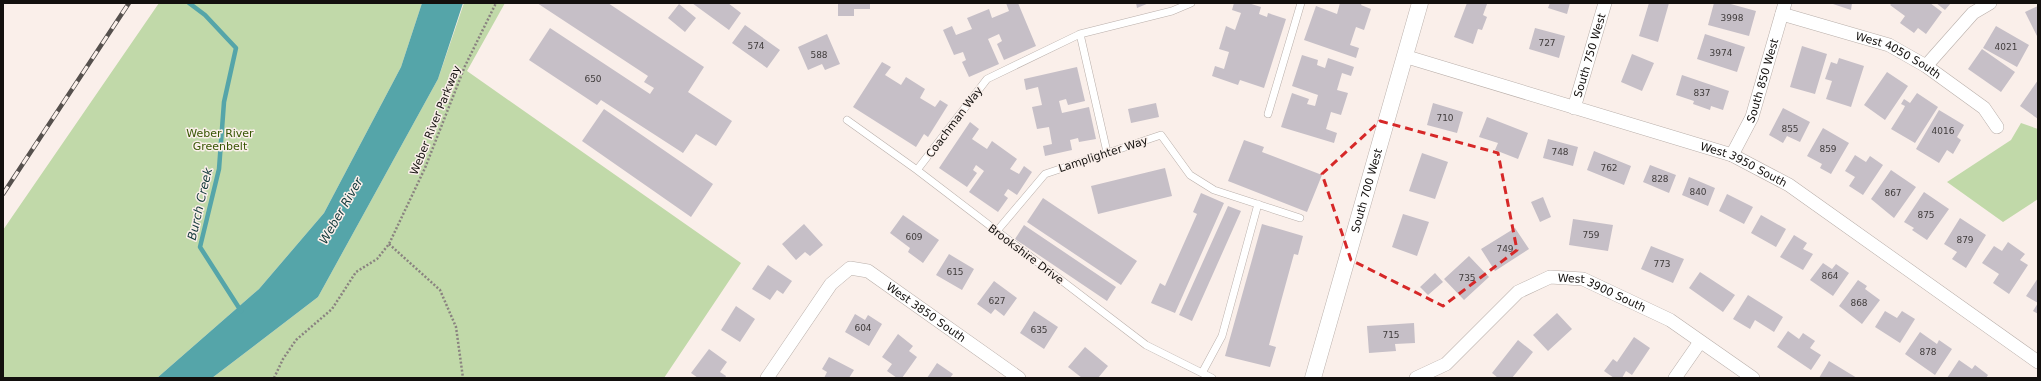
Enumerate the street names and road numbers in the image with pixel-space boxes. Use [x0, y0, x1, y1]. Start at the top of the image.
street label: South 750 West [1571, 11, 1609, 99]
street label: West 4050 South [1854, 30, 1943, 82]
street label: South 850 West [1744, 36, 1782, 125]
street label: Weber River Parkway [408, 63, 464, 177]
street label: Coachman Way [923, 84, 986, 160]
street label: Lamplighter Way [1057, 134, 1150, 175]
street label: West 3950 South [1699, 140, 1789, 190]
street label: South 700 West [1349, 146, 1385, 234]
street label: Brookshire Drive [985, 222, 1066, 287]
street label: West 3900 South [1557, 271, 1648, 315]
street label: West 3850 South [884, 280, 968, 345]

